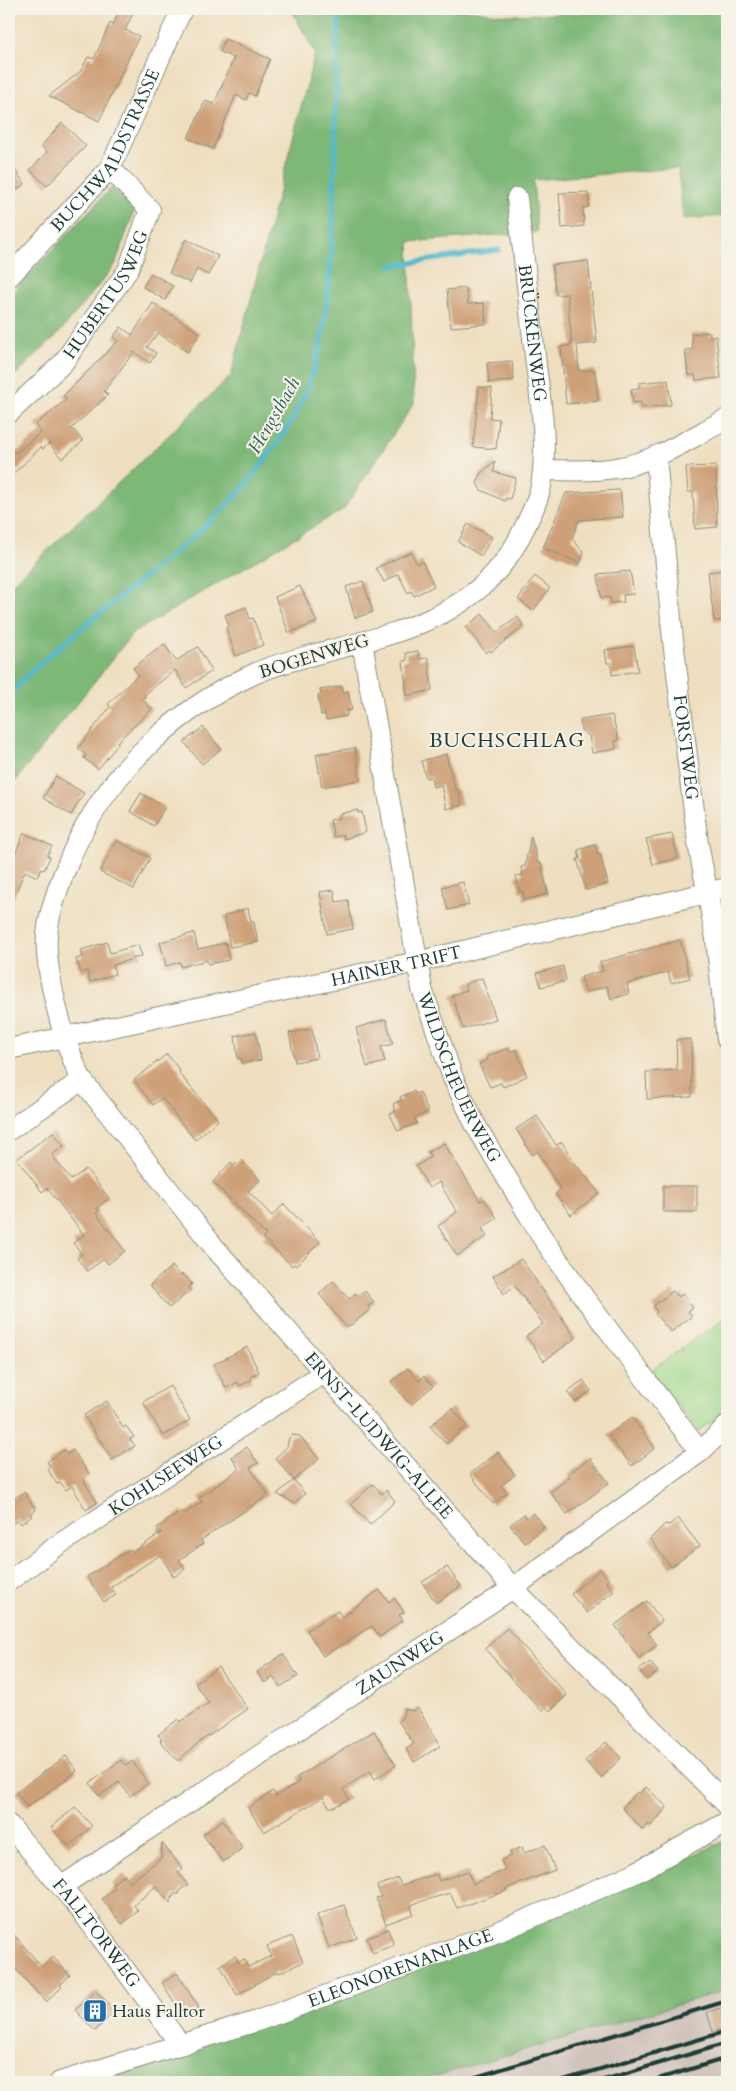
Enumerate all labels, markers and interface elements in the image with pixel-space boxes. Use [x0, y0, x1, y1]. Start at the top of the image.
street label: BUCHWALDSTRASSE [45, 65, 166, 238]
street label: HUBERTUSWEG [57, 227, 155, 364]
street label: BRÜCKENWEG [512, 263, 553, 403]
water label: Hengstbach [242, 373, 306, 458]
street label: BOGENWEG [256, 628, 372, 685]
street label: FORSTWEG [667, 693, 704, 802]
district label: BUCHSCHLAG [429, 727, 585, 754]
street label: HAINER TRIFT [329, 940, 464, 993]
street label: WILDSCHEUERWEG [411, 988, 507, 1167]
street label: ERNST-LUDWIG-ALLEE [298, 1347, 459, 1524]
street label: KOHLSEEWEG [104, 1430, 228, 1522]
street label: ZAUNWEG [351, 1625, 449, 1701]
street label: FALLTORWEG [46, 1873, 146, 1993]
street label: ELEONORENANLAGE [304, 1923, 497, 2014]
building icon: Haus Falltor [82, 1998, 108, 2024]
place label: Haus Falltor [112, 1999, 205, 2024]

